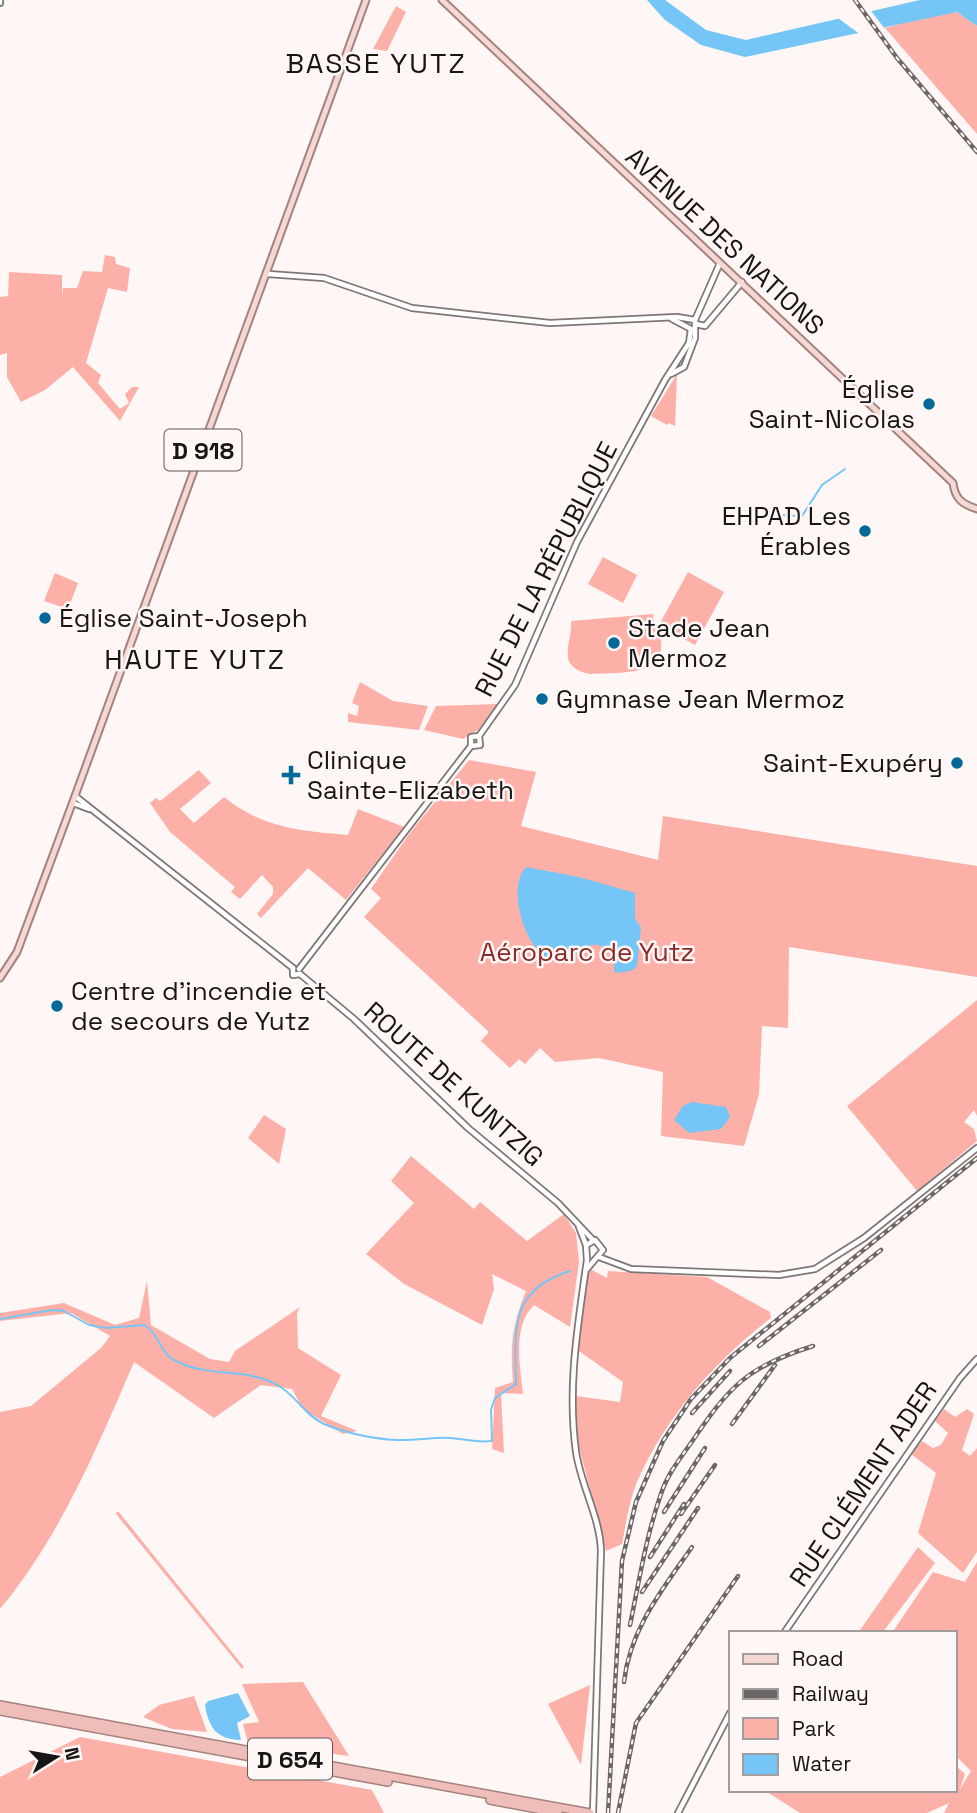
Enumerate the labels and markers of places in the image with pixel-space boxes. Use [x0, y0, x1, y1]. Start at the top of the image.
place label: Église Saint-Nicolas [749, 372, 915, 436]
marker: Église Saint-Nicolas [921, 396, 937, 412]
place label: EHPAD Les Érables [722, 499, 851, 563]
marker: EHPAD Les Érables [857, 523, 873, 539]
place label: Église Saint-Joseph [59, 601, 308, 635]
marker: Église Saint-Joseph [37, 610, 53, 626]
place label: Stade Jean Mermoz [628, 611, 770, 675]
marker: Stade Jean Mermoz [606, 635, 622, 651]
place label: Gymnase Jean Mermoz [556, 682, 845, 716]
marker: Gymnase Jean Mermoz [534, 691, 550, 707]
place label: Clinique Sainte-Elizabeth [307, 743, 514, 807]
place label: Saint-Exupéry [763, 746, 943, 780]
marker: Saint-Exupéry [949, 755, 965, 771]
marker: Clinique Sainte-Elizabeth [281, 765, 301, 785]
place label: Centre d’incendie et de secours de Yutz [71, 974, 327, 1038]
marker: Centre d’incendie et de secours de Yutz [49, 998, 65, 1014]

